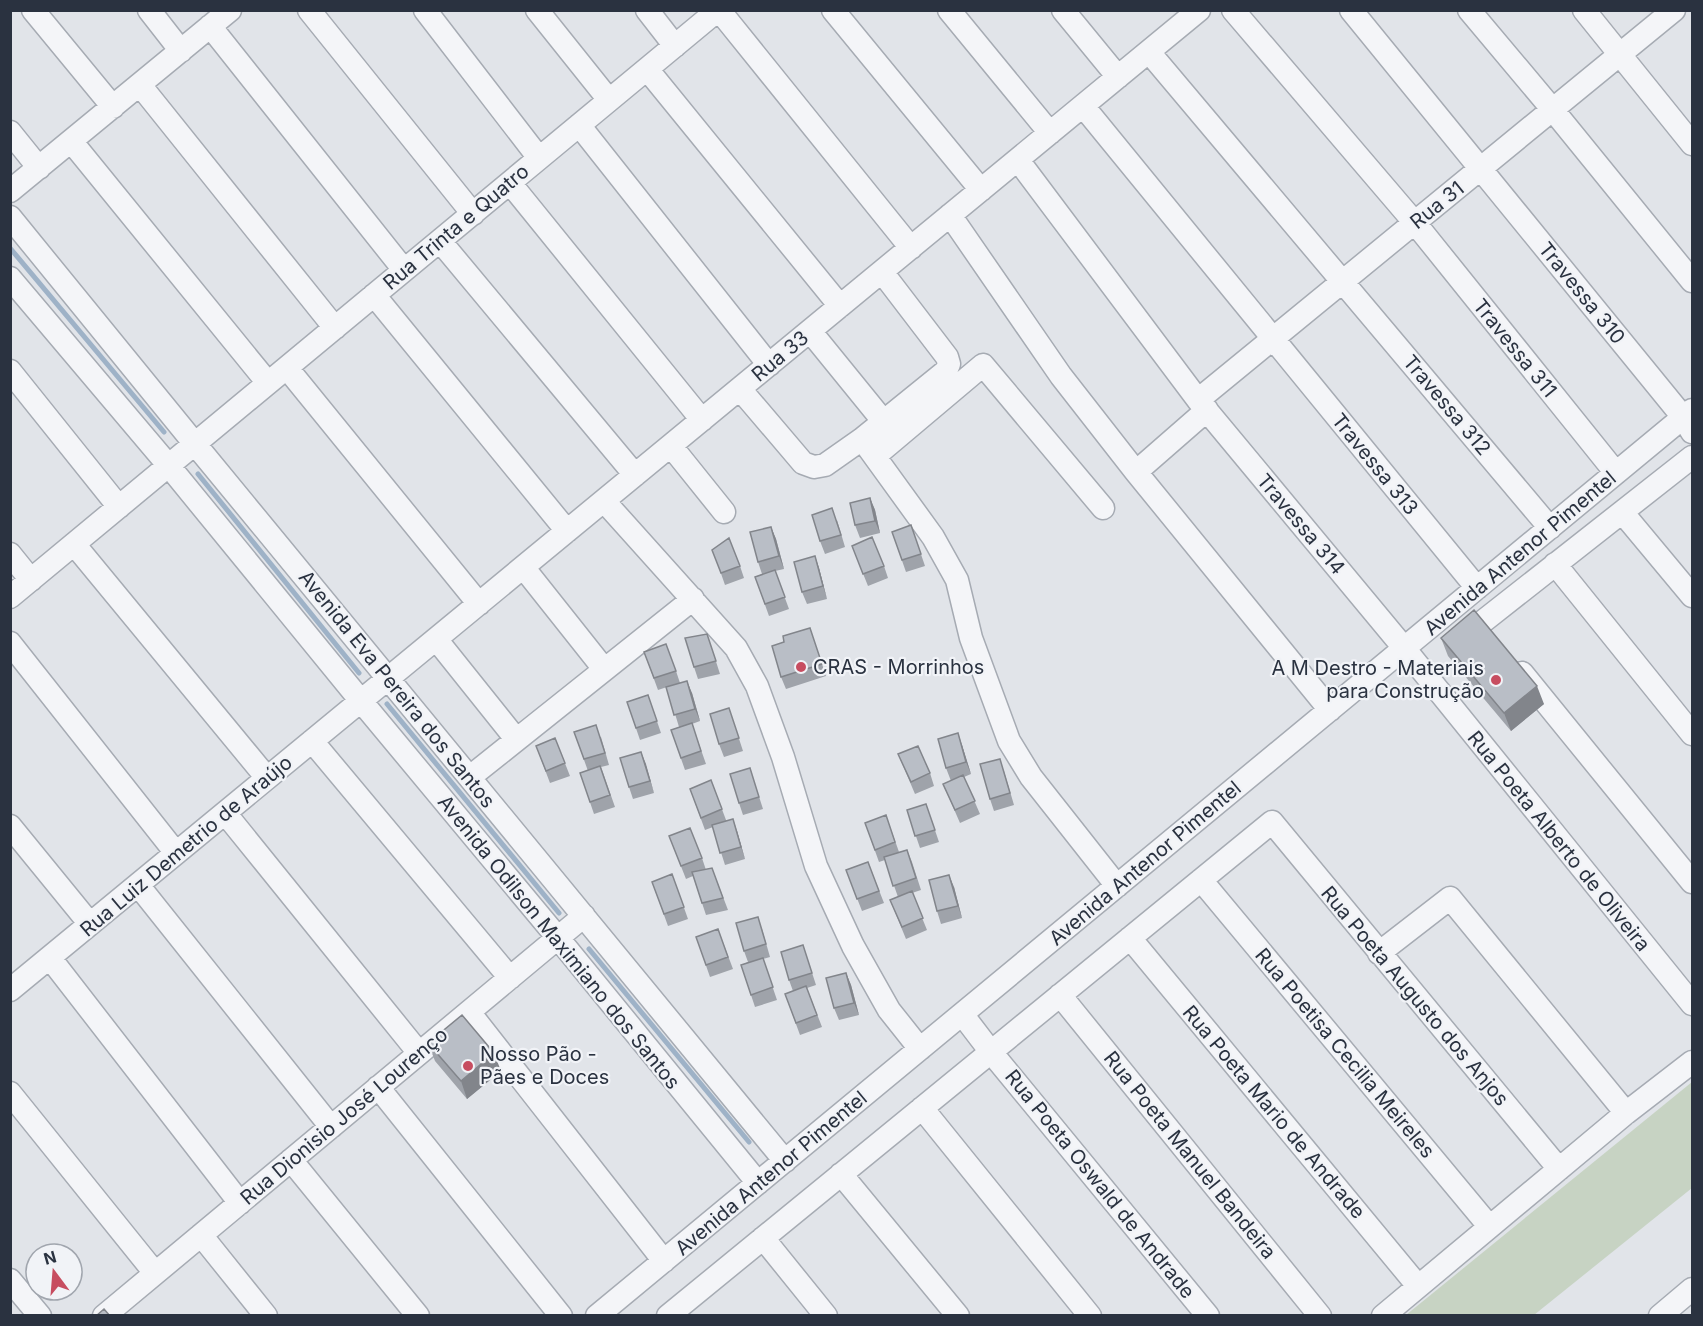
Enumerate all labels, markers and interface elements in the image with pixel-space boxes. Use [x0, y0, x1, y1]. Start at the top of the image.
street label: Rua Trinta e Quatro [378, 159, 534, 295]
street label: Rua 31 [1405, 176, 1469, 234]
street label: Travessa 310 [1534, 237, 1630, 349]
street label: Travessa 311 [1468, 294, 1562, 402]
street label: Rua 33 [747, 326, 813, 386]
street label: Travessa 312 [1398, 350, 1496, 460]
street label: Travessa 313 [1327, 408, 1423, 520]
street label: Avenida Antenor Pimentel [1419, 466, 1621, 640]
street label: Travessa 314 [1252, 469, 1350, 579]
street label: Avenida Eva Pereira dos Santos [294, 566, 500, 812]
place label: CRAS - Morrinhos [813, 655, 984, 679]
place label: A M Destro - Materiais para Construção [1271, 656, 1484, 703]
marker: CRAS - Morrinhos [794, 660, 808, 674]
marker: A M Destro - Materiais para Construção [1489, 673, 1503, 687]
street label: Rua Poeta Alberto de Oliveira [1463, 726, 1655, 956]
street label: Rua Luiz Demetrio de Araújo [75, 750, 297, 942]
street label: Avenida Antenor Pimentel [1044, 776, 1246, 950]
street label: Avenida Odilson Maximiano dos Santos [433, 790, 685, 1094]
street label: Rua Poeta Augusto dos Anjos [1316, 881, 1514, 1111]
street label: Rua Poetisa Cecilia Meireles [1250, 943, 1440, 1163]
street label: Rua Poeta Mario de Andrade [1178, 1000, 1370, 1224]
street label: Rua Dionisio José Lourenço [236, 1022, 452, 1210]
place label: Nosso Pão - Pães e Doces [480, 1042, 609, 1089]
street label: Rua Poeta Manuel Bandeira [1099, 1046, 1281, 1264]
marker: Nosso Pão - Pães e Doces [461, 1059, 475, 1073]
street label: Rua Poeta Oswald de Andrade [1000, 1065, 1200, 1303]
street label: Avenida Antenor Pimentel [670, 1086, 872, 1260]
north arrow [24, 1242, 84, 1302]
text: N [41, 1246, 58, 1269]

